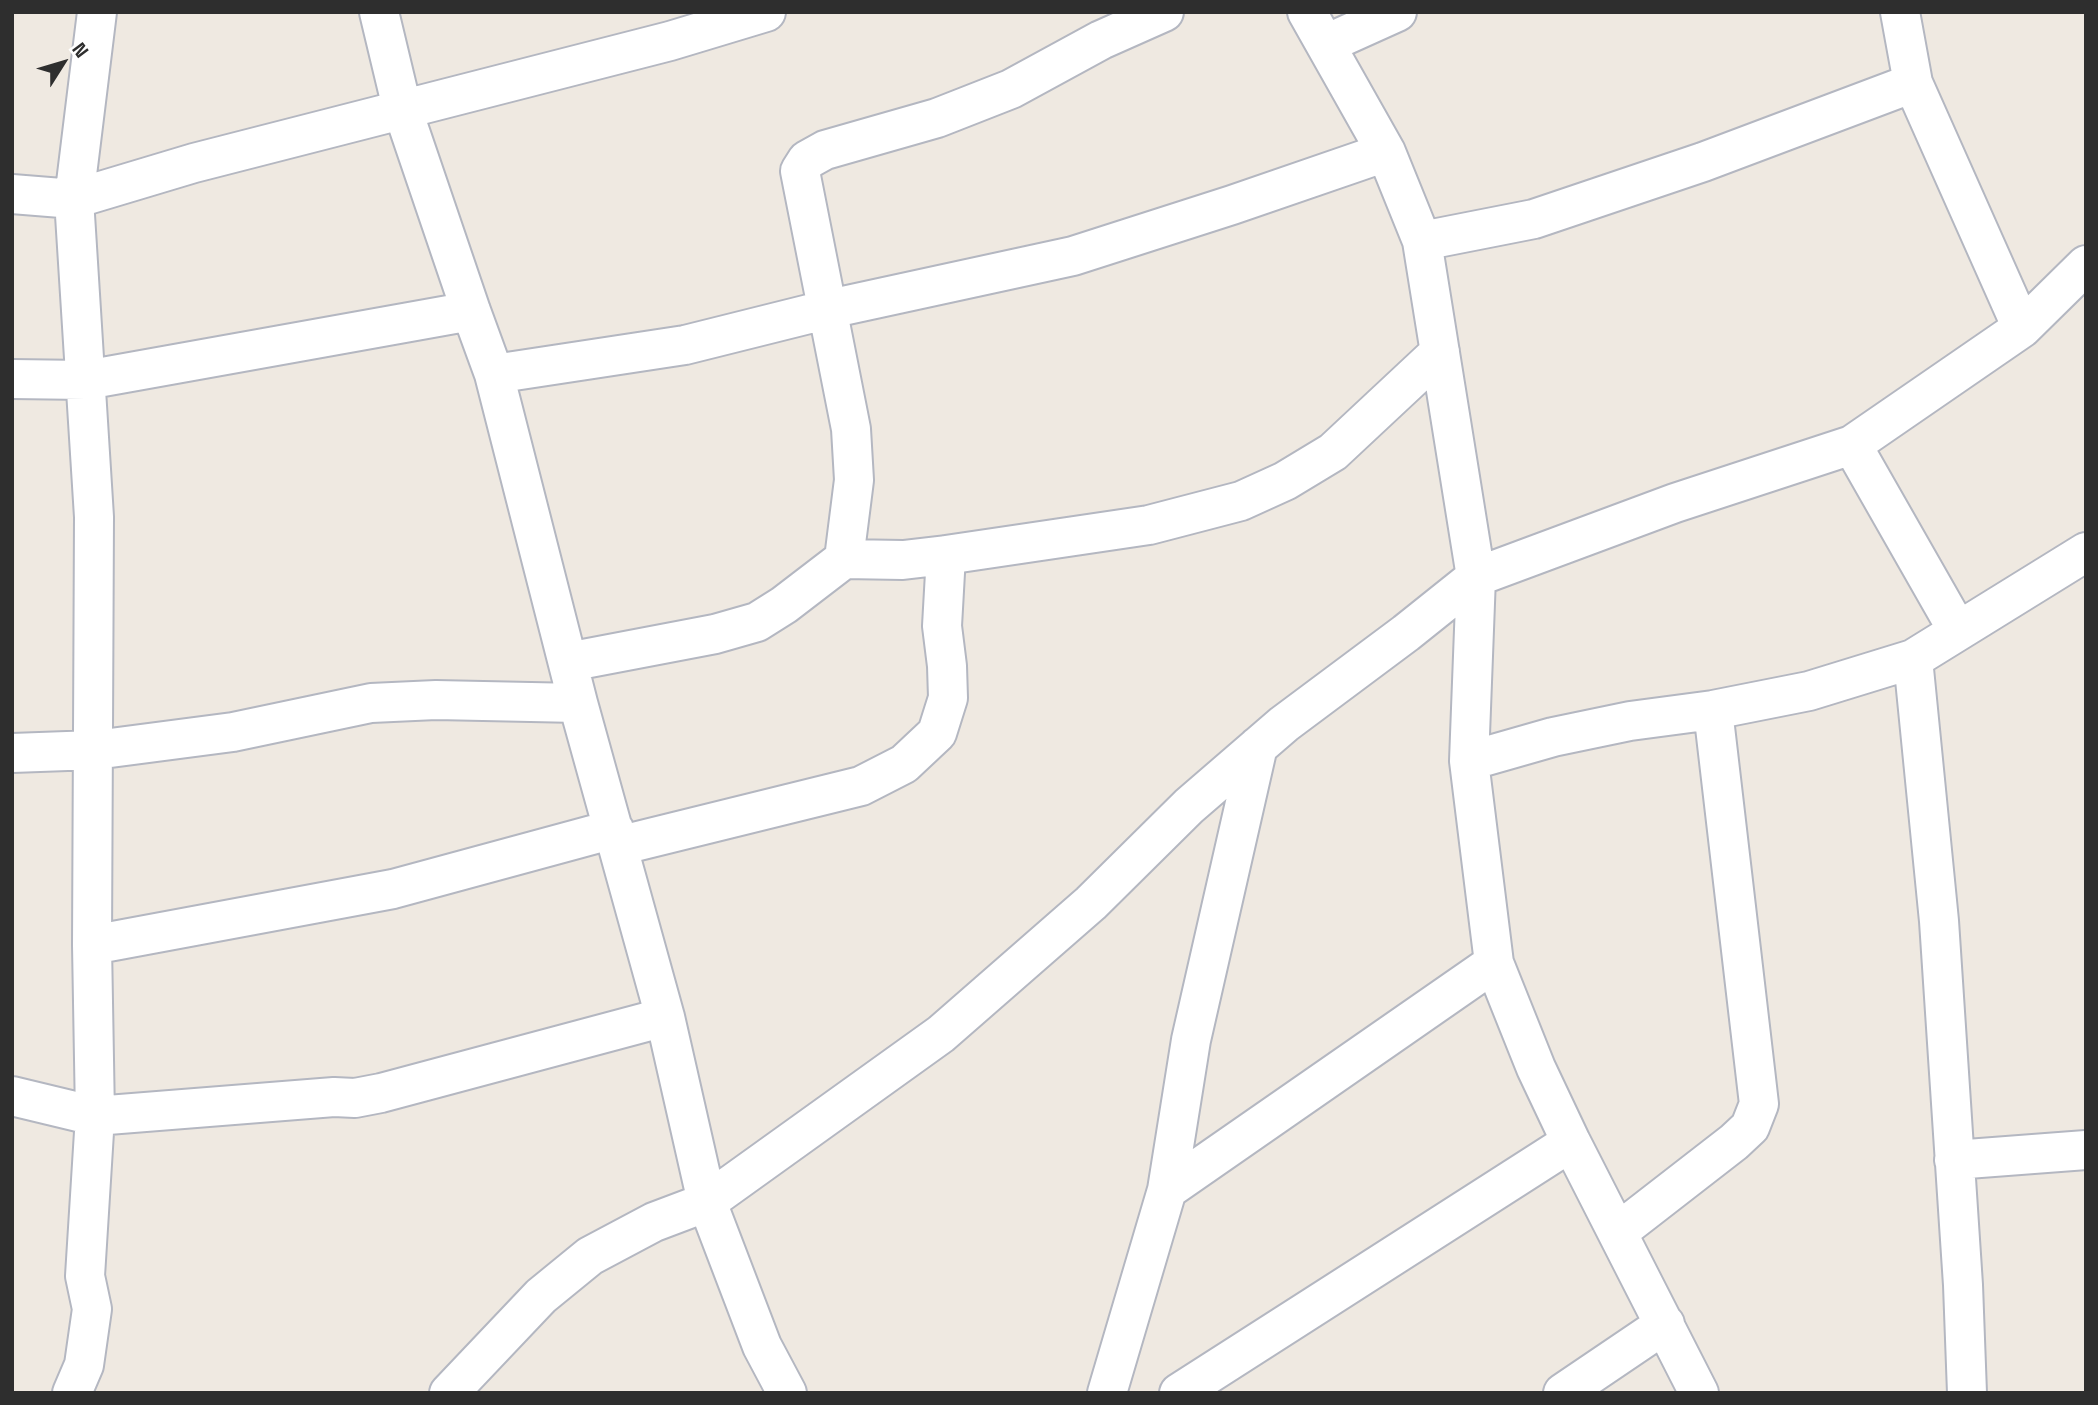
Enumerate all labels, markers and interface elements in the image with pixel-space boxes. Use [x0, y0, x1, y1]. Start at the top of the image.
north arrow [28, 28, 98, 98]
text: N [66, 37, 94, 63]

